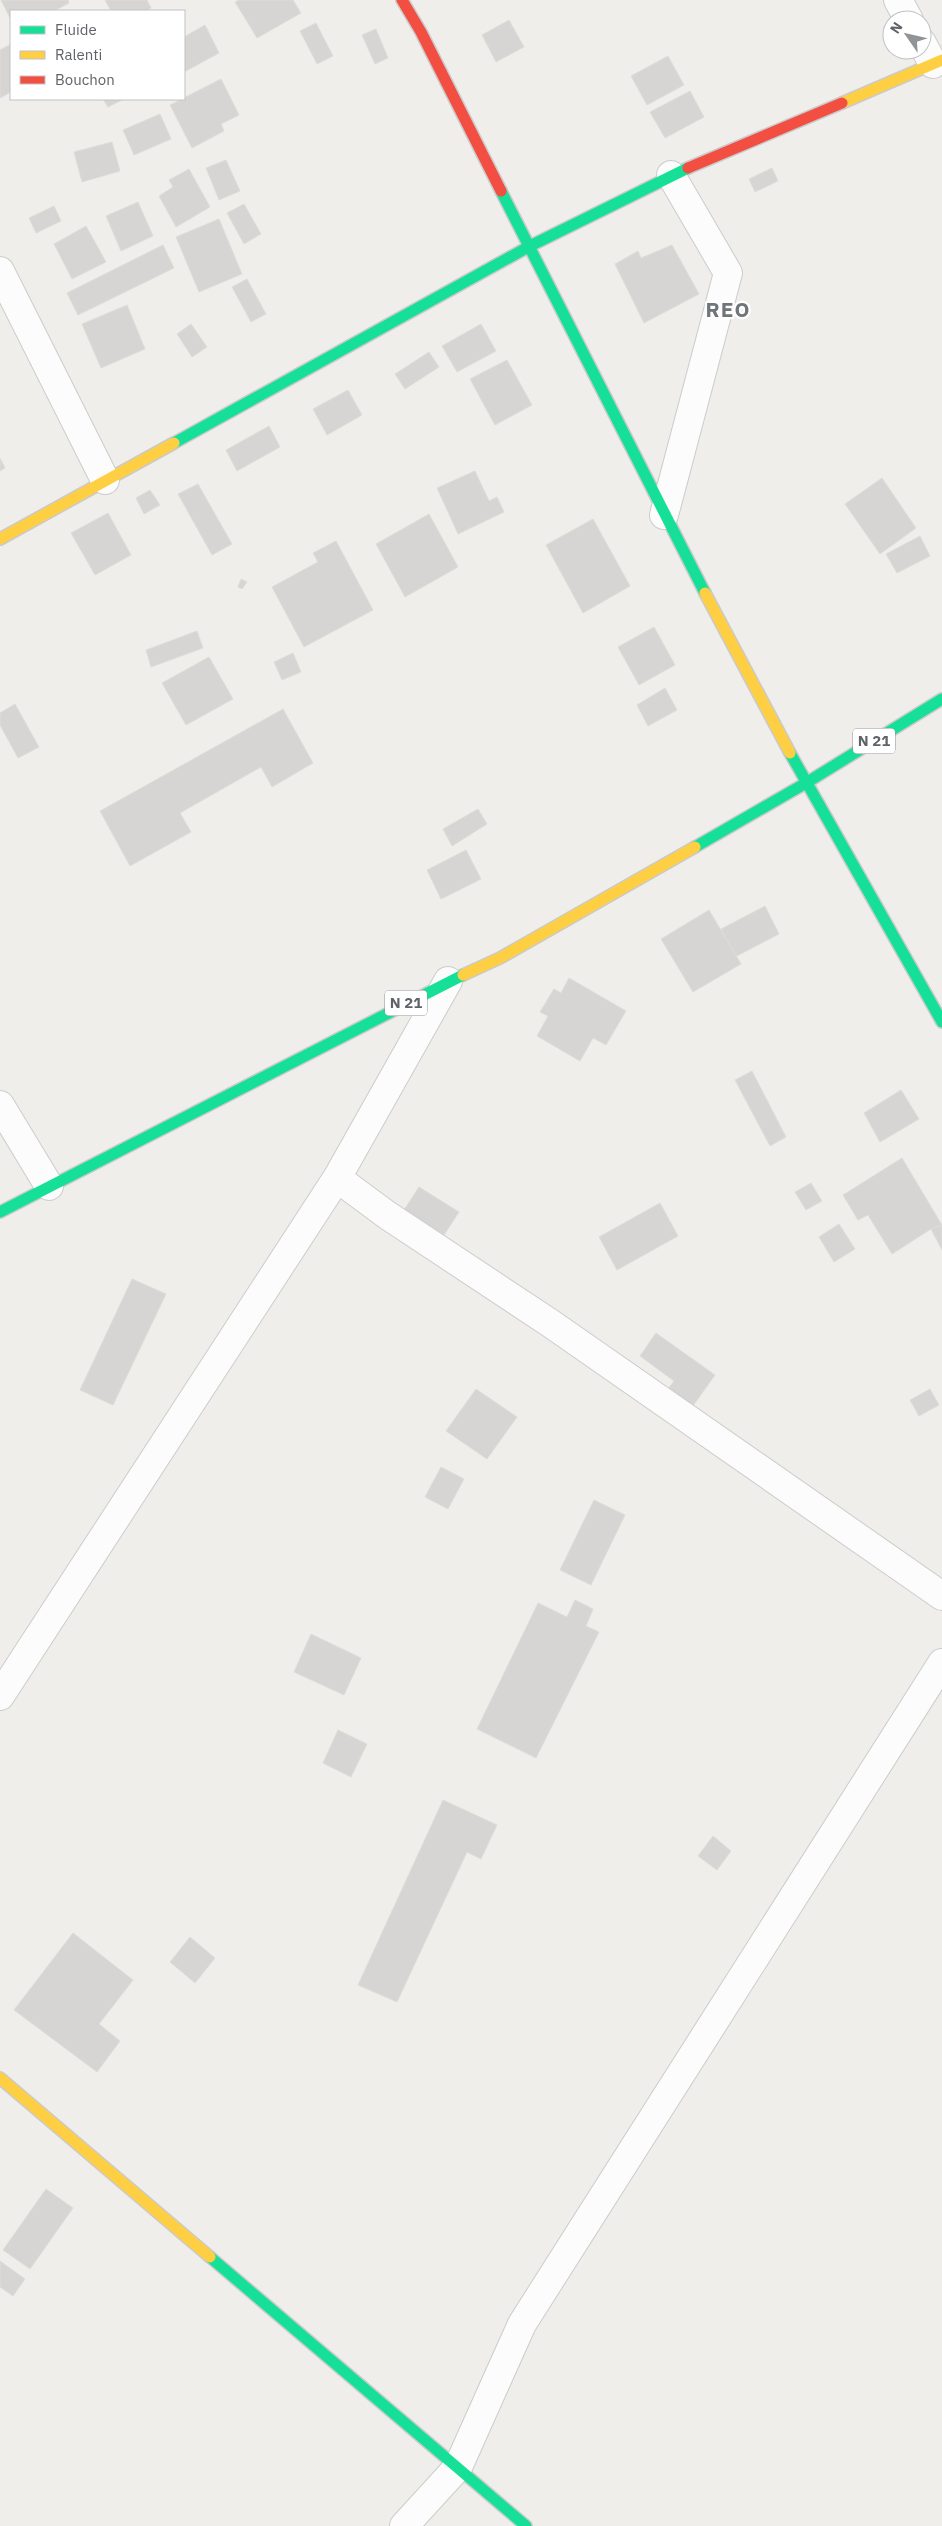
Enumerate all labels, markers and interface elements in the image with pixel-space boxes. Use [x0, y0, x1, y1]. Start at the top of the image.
legend [10, 10, 185, 100]
north arrow [882, 10, 932, 60]
text: N [886, 18, 907, 37]
text: Fluide [55, 20, 97, 39]
text: Ralenti [55, 45, 102, 64]
text: Bouchon [55, 70, 115, 89]
district label: REO [706, 295, 750, 323]
road number: N 21 [853, 728, 895, 754]
road number: N 21 [385, 990, 427, 1016]

